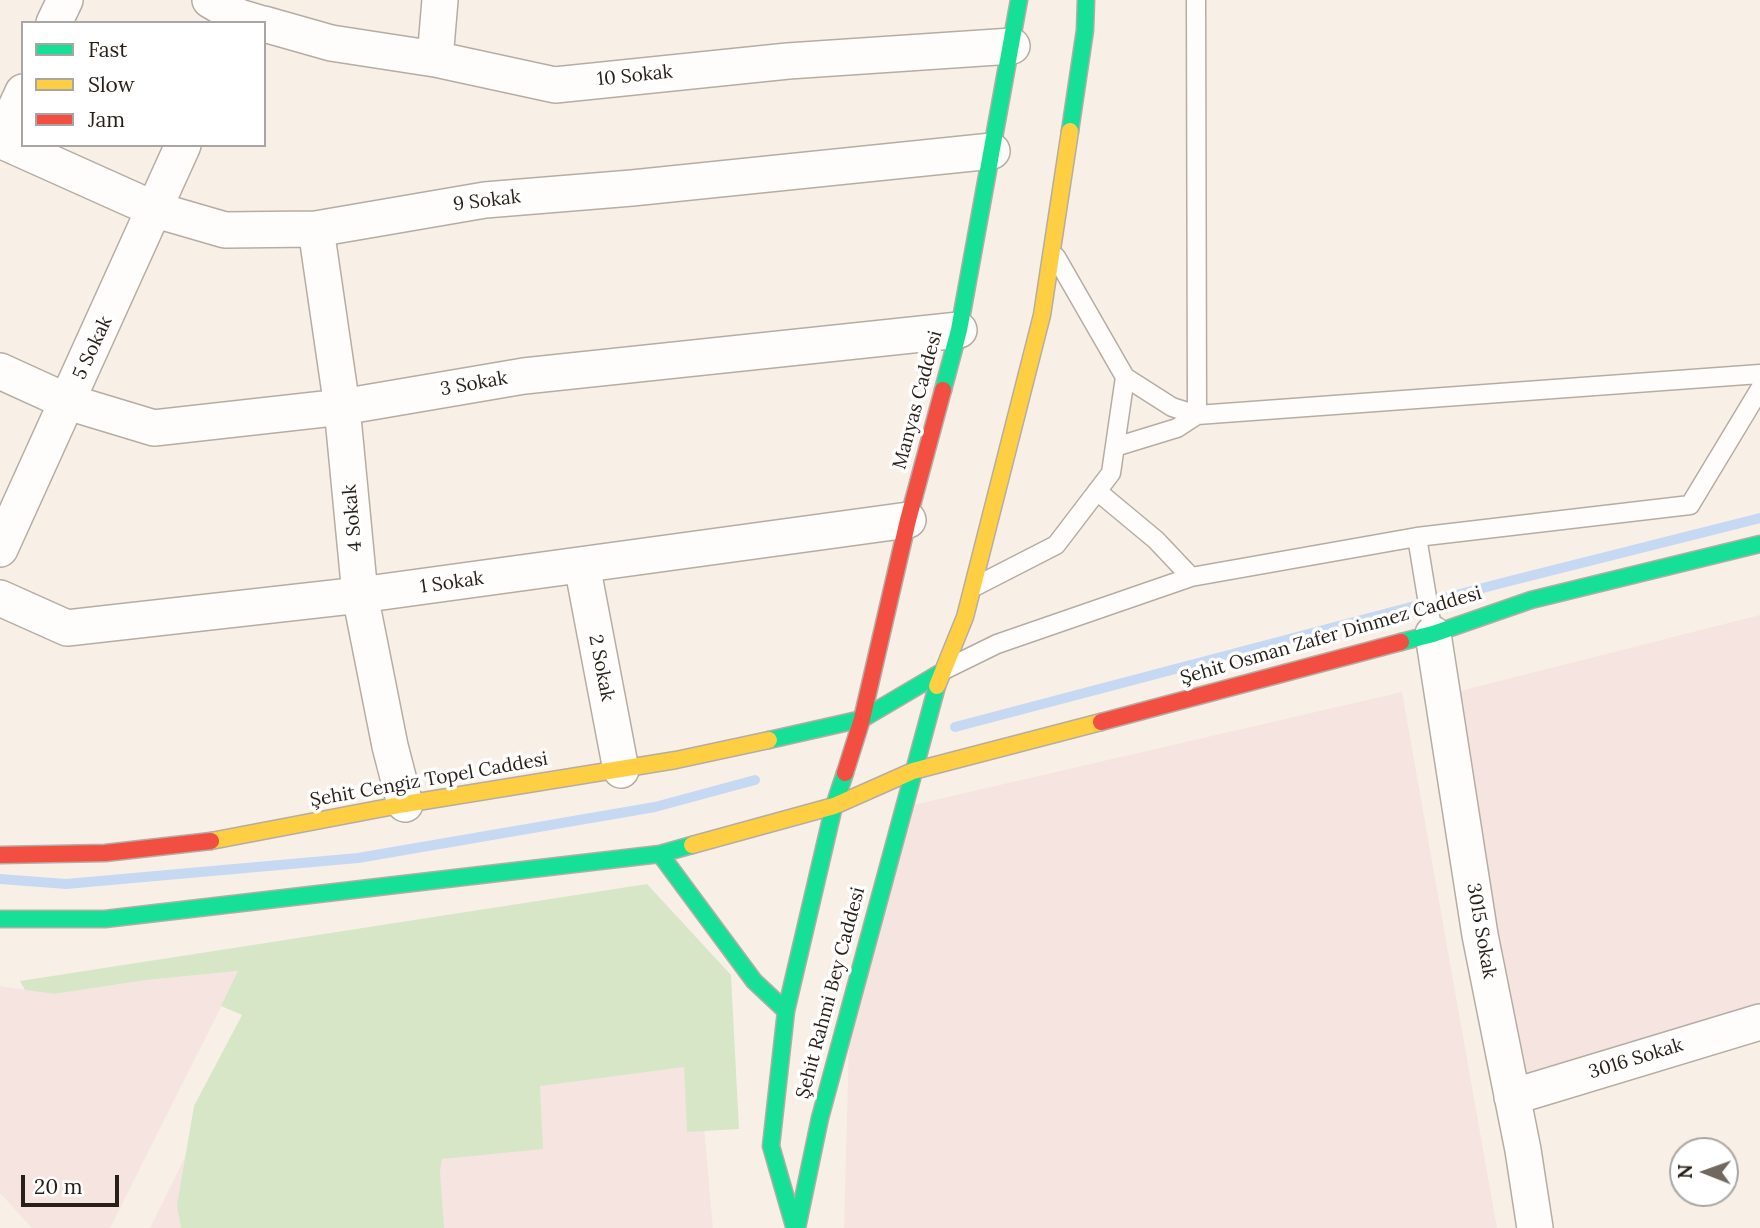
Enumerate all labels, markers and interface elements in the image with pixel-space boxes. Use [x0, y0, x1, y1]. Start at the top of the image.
legend [21, 21, 266, 147]
text: Fast [88, 36, 127, 63]
street label: 10 Sokak [596, 61, 674, 91]
text: Slow [88, 71, 135, 98]
text: Jam [88, 106, 125, 133]
street label: 9 Sokak [452, 186, 522, 216]
street label: 5 Sokak [68, 313, 118, 383]
street label: Manyas Caddesi [889, 328, 947, 472]
street label: 3 Sokak [439, 367, 509, 401]
street label: 4 Sokak [339, 483, 367, 553]
street label: 1 Sokak [419, 567, 485, 599]
street label: Şehit Osman Zafer Dinmez Caddesi [1178, 582, 1484, 690]
street label: 2 Sokak [583, 633, 619, 703]
street label: Şehit Cengiz Topel Caddesi [308, 748, 550, 812]
street label: 3015 Sokak [1461, 881, 1501, 981]
street label: Şehit Rahmi Bey Caddesi [792, 885, 870, 1101]
street label: 3016 Sokak [1586, 1034, 1686, 1084]
north arrow [1669, 1137, 1739, 1207]
scale bar [24, 1162, 122, 1206]
text: N [1673, 1164, 1697, 1179]
text: 20 m [34, 1173, 83, 1200]

